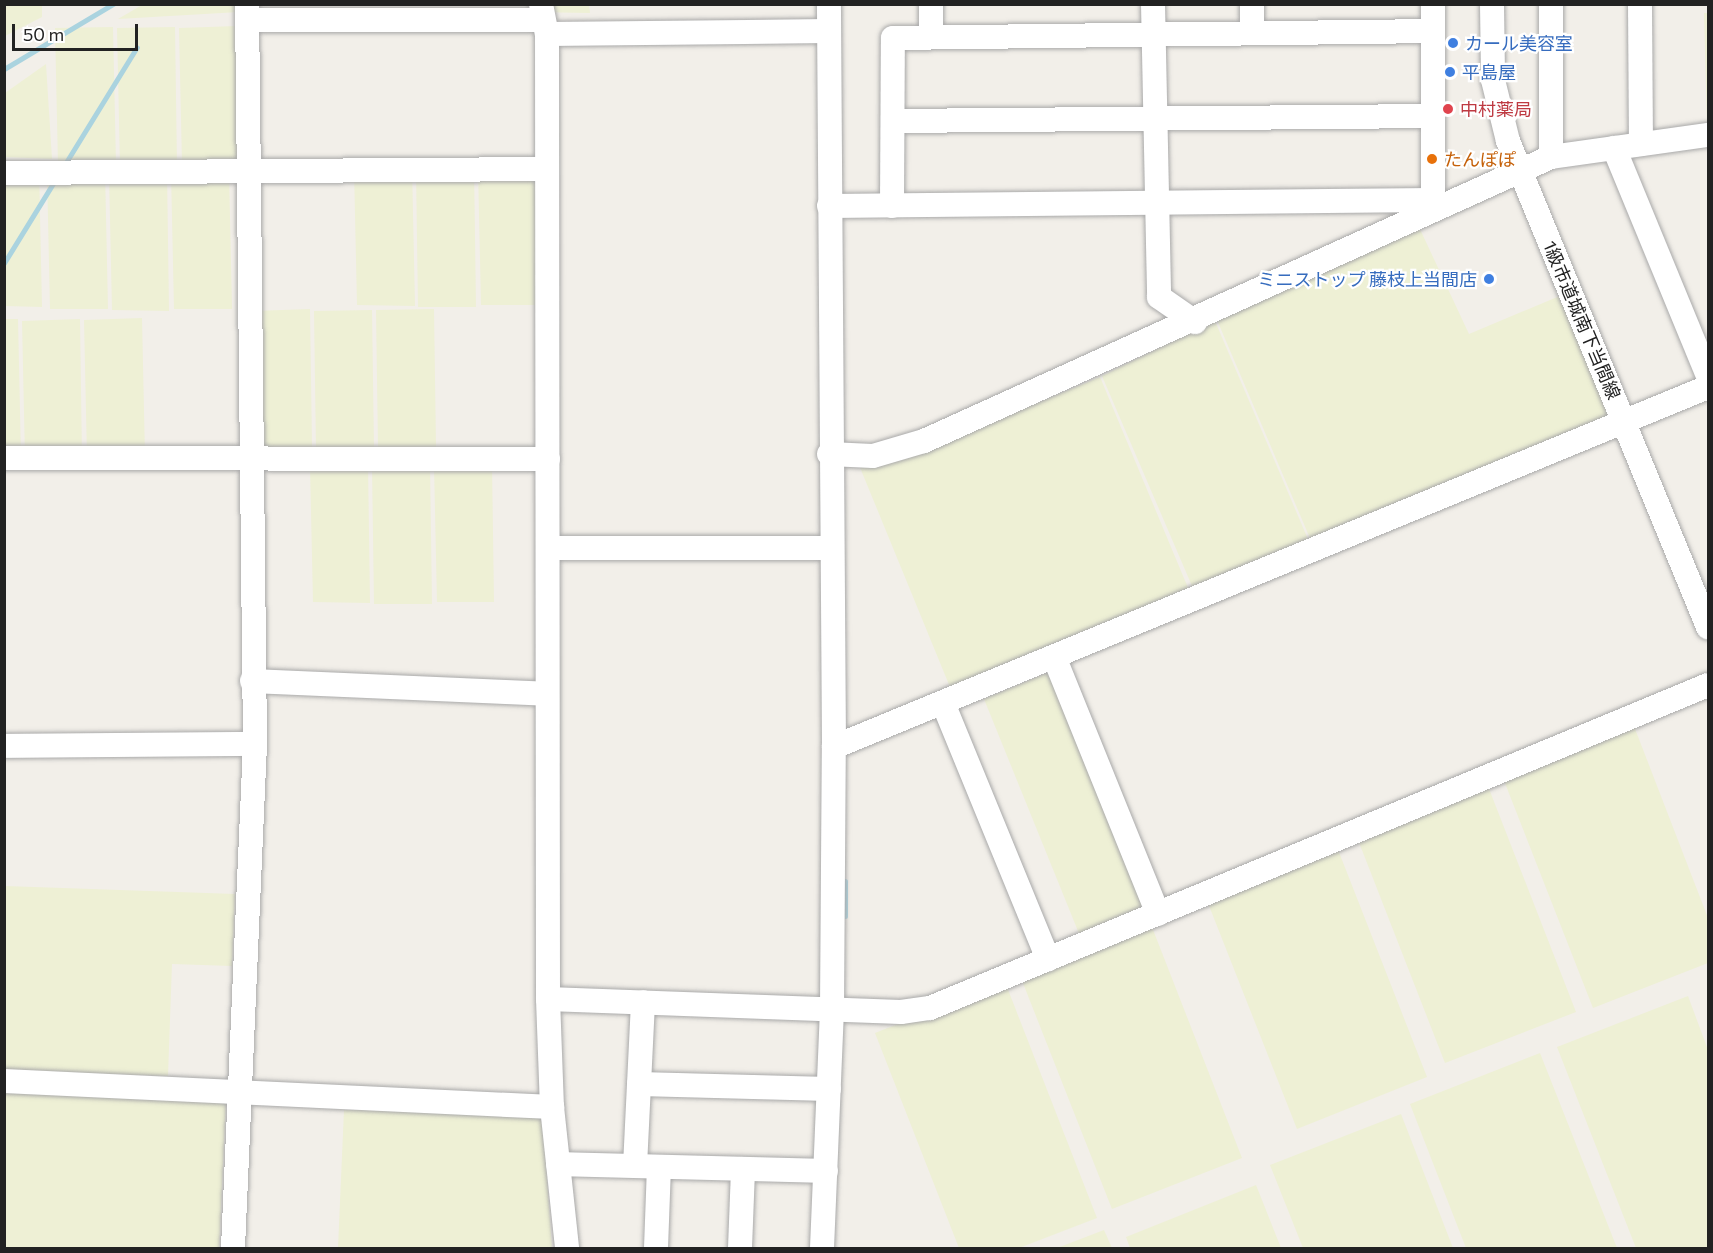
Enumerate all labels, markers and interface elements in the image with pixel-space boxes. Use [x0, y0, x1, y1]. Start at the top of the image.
scale bar [15, 12, 141, 50]
text: 50 m [23, 23, 64, 45]
place label: カール美容室 [1465, 32, 1573, 54]
marker: カール美容室 [1446, 36, 1460, 50]
place label: 平島屋 [1462, 61, 1516, 83]
marker: 平島屋 [1443, 65, 1457, 79]
place label: 中村薬局 [1460, 98, 1532, 120]
marker: 中村薬局 [1441, 102, 1455, 116]
place label: たんぽぽ [1444, 148, 1516, 170]
marker: たんぽぽ [1425, 152, 1439, 166]
street label: 1級市道城南下当間線 [1539, 238, 1625, 402]
place label: ミニストップ 藤枝上当間店 [1258, 268, 1477, 290]
marker: ミニストップ 藤枝上当間店 [1482, 272, 1496, 286]

